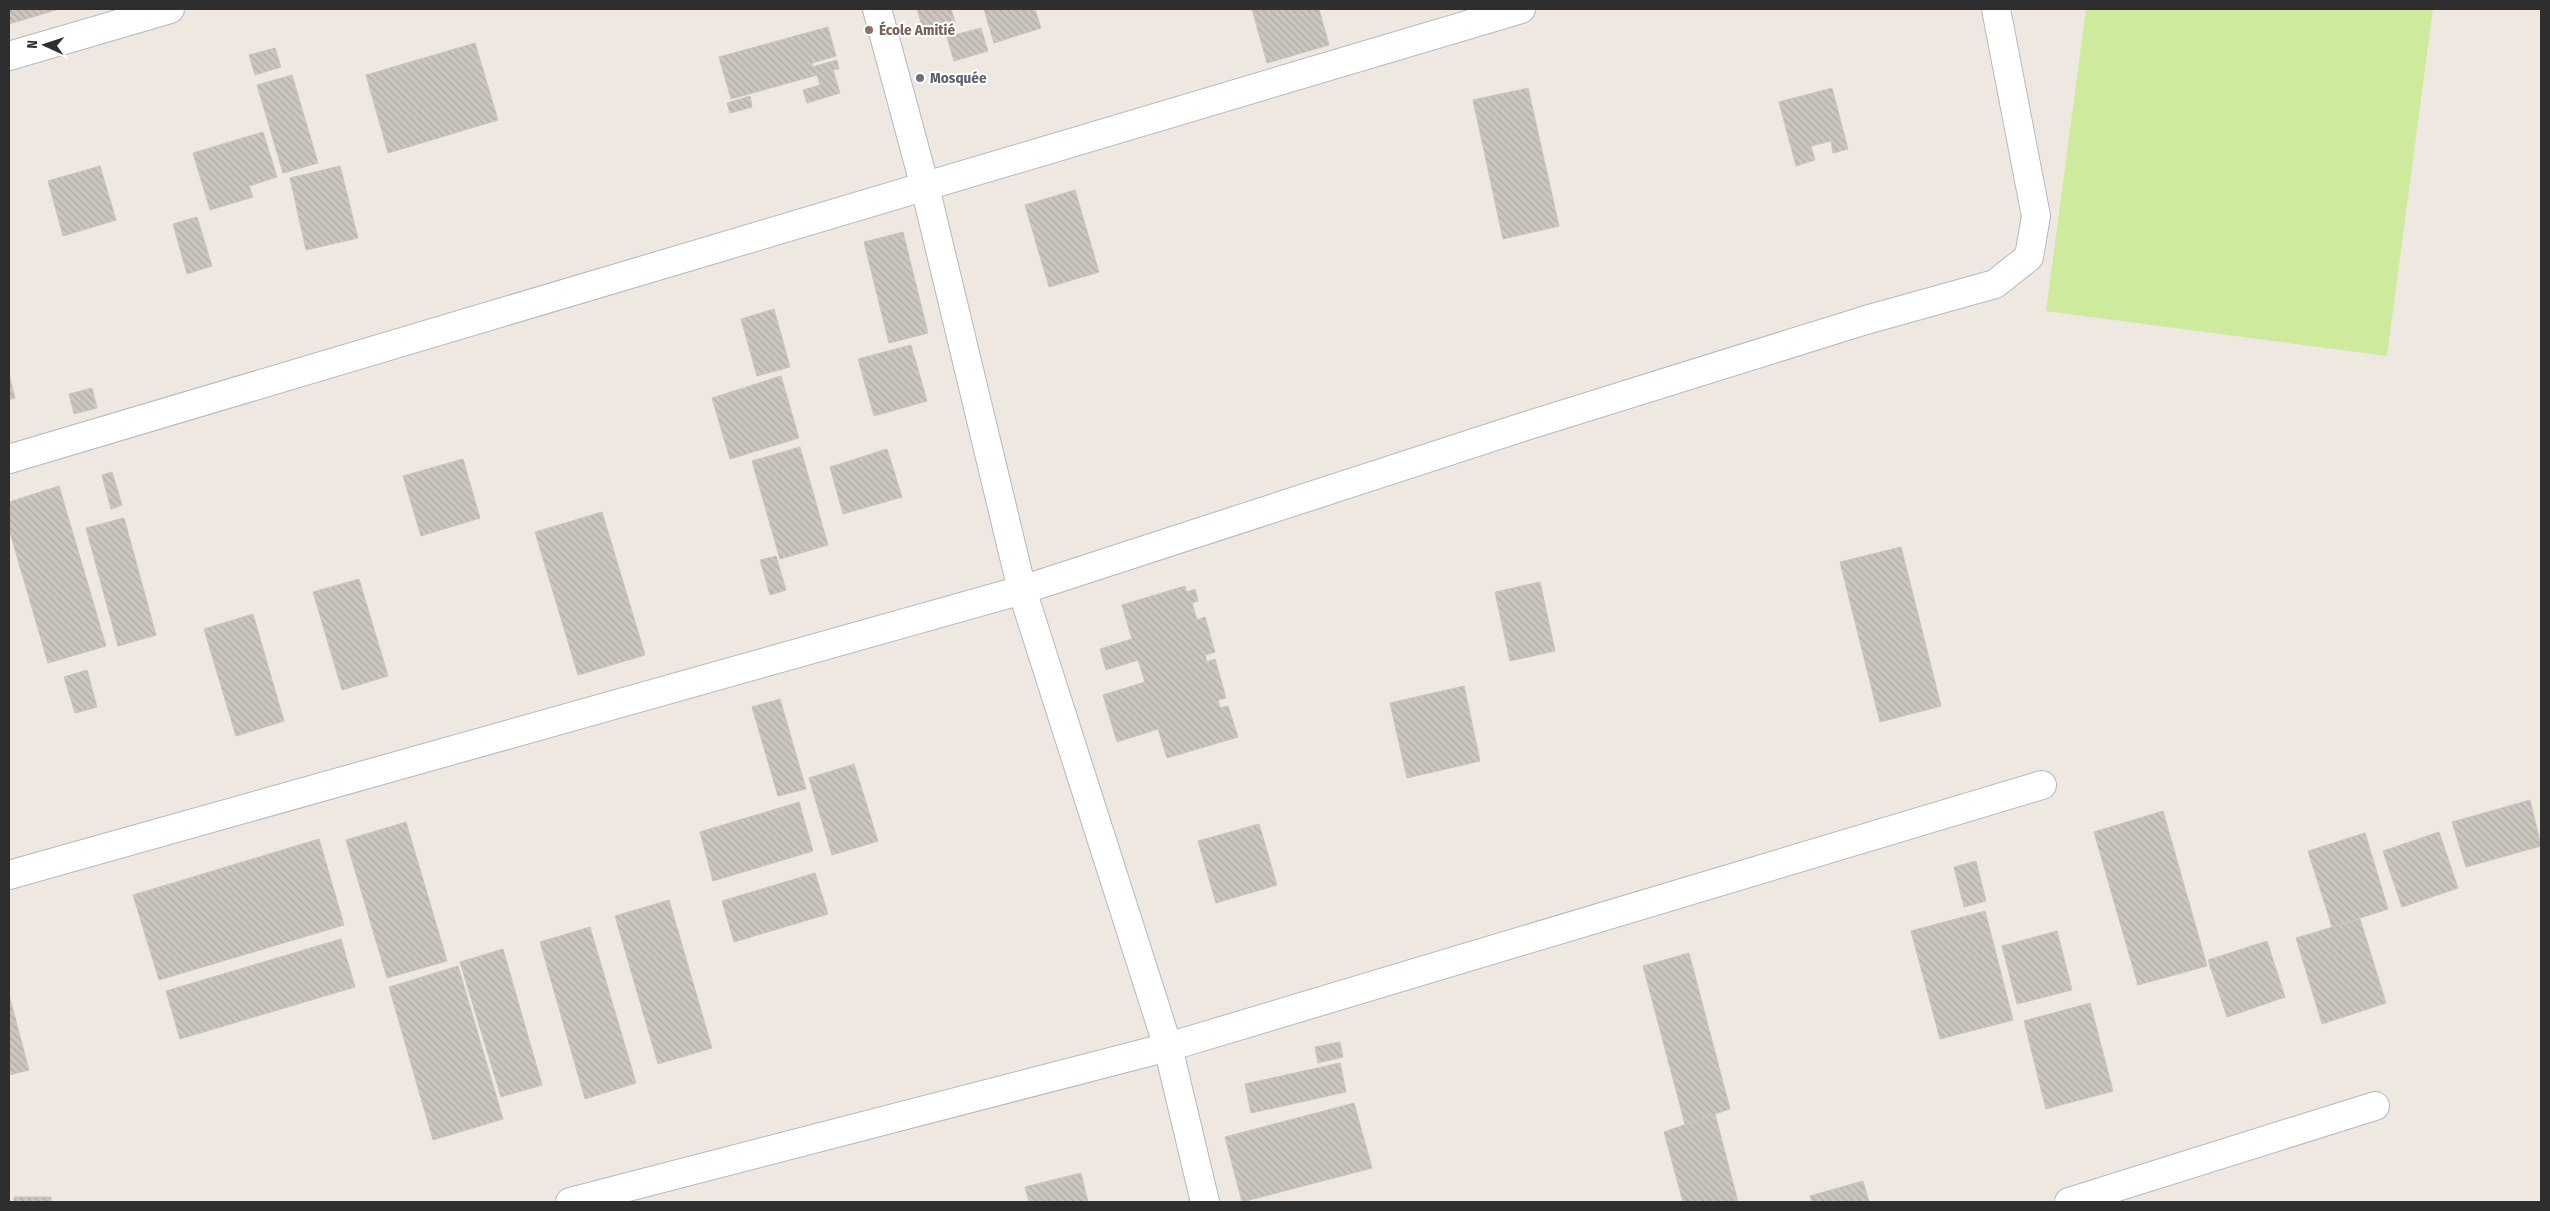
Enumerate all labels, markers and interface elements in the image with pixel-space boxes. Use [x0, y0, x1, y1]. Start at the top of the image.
north arrow [20, 20, 70, 70]
place label: École Amitié [879, 21, 955, 39]
marker: École Amitié [863, 24, 875, 36]
text: N [24, 40, 41, 49]
place label: Mosquée [930, 69, 987, 87]
marker: Mosquée [914, 72, 926, 84]

